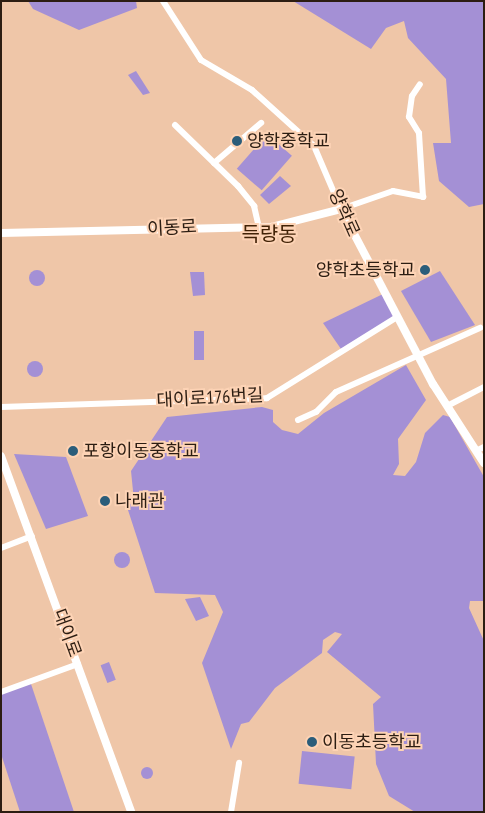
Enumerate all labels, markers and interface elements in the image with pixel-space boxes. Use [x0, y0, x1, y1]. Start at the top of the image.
place label: 양학중학교 [247, 130, 330, 152]
marker: 양학중학교 [231, 135, 243, 147]
street label: 양학로 [324, 186, 364, 240]
street label: 이동로 [147, 216, 197, 240]
district label: 득량동 [241, 222, 297, 246]
place label: 양학초등학교 [316, 259, 415, 281]
marker: 양학초등학교 [419, 264, 431, 276]
street label: 대이로176번길 [156, 384, 264, 412]
place label: 포항이동중학교 [83, 440, 199, 462]
marker: 포항이동중학교 [67, 445, 79, 457]
place label: 나래관 [115, 490, 165, 512]
marker: 나래관 [99, 495, 111, 507]
street label: 대이로 [48, 606, 86, 660]
place label: 이동초등학교 [322, 731, 421, 753]
marker: 이동초등학교 [306, 736, 318, 748]

